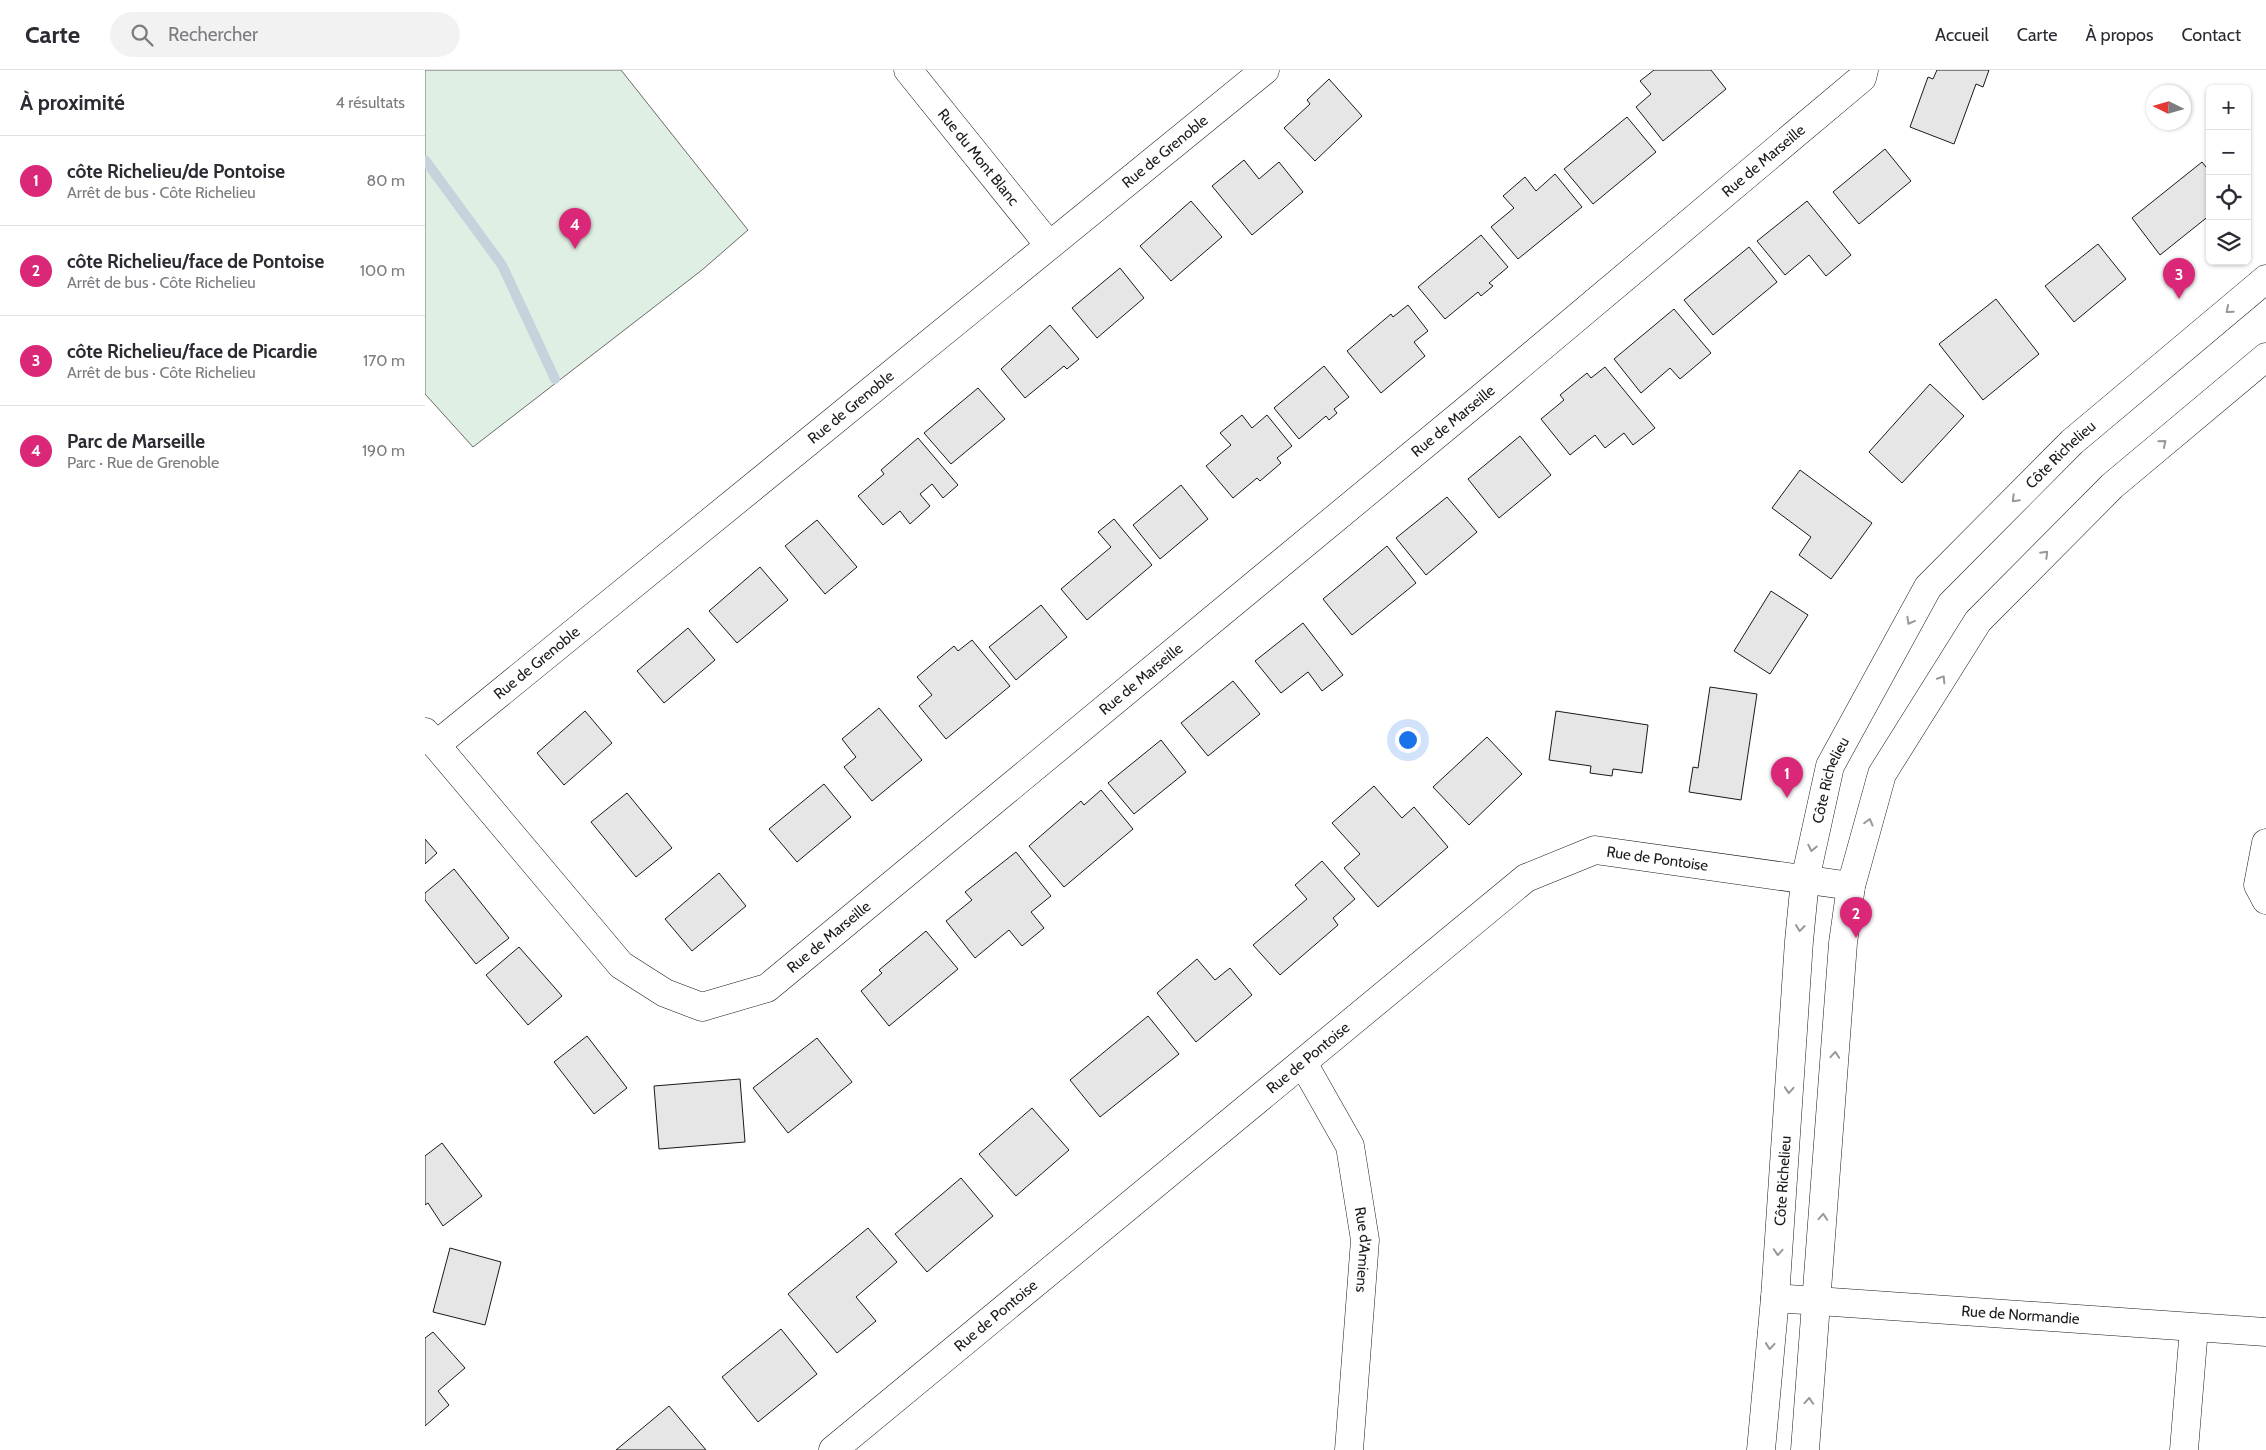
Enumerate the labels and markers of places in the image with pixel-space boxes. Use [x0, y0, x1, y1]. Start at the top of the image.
pin: 4 [559, 208, 591, 249]
pin: 3 [2163, 258, 2195, 299]
pin: 1 [1771, 757, 1803, 798]
pin: 2 [1840, 897, 1872, 938]

